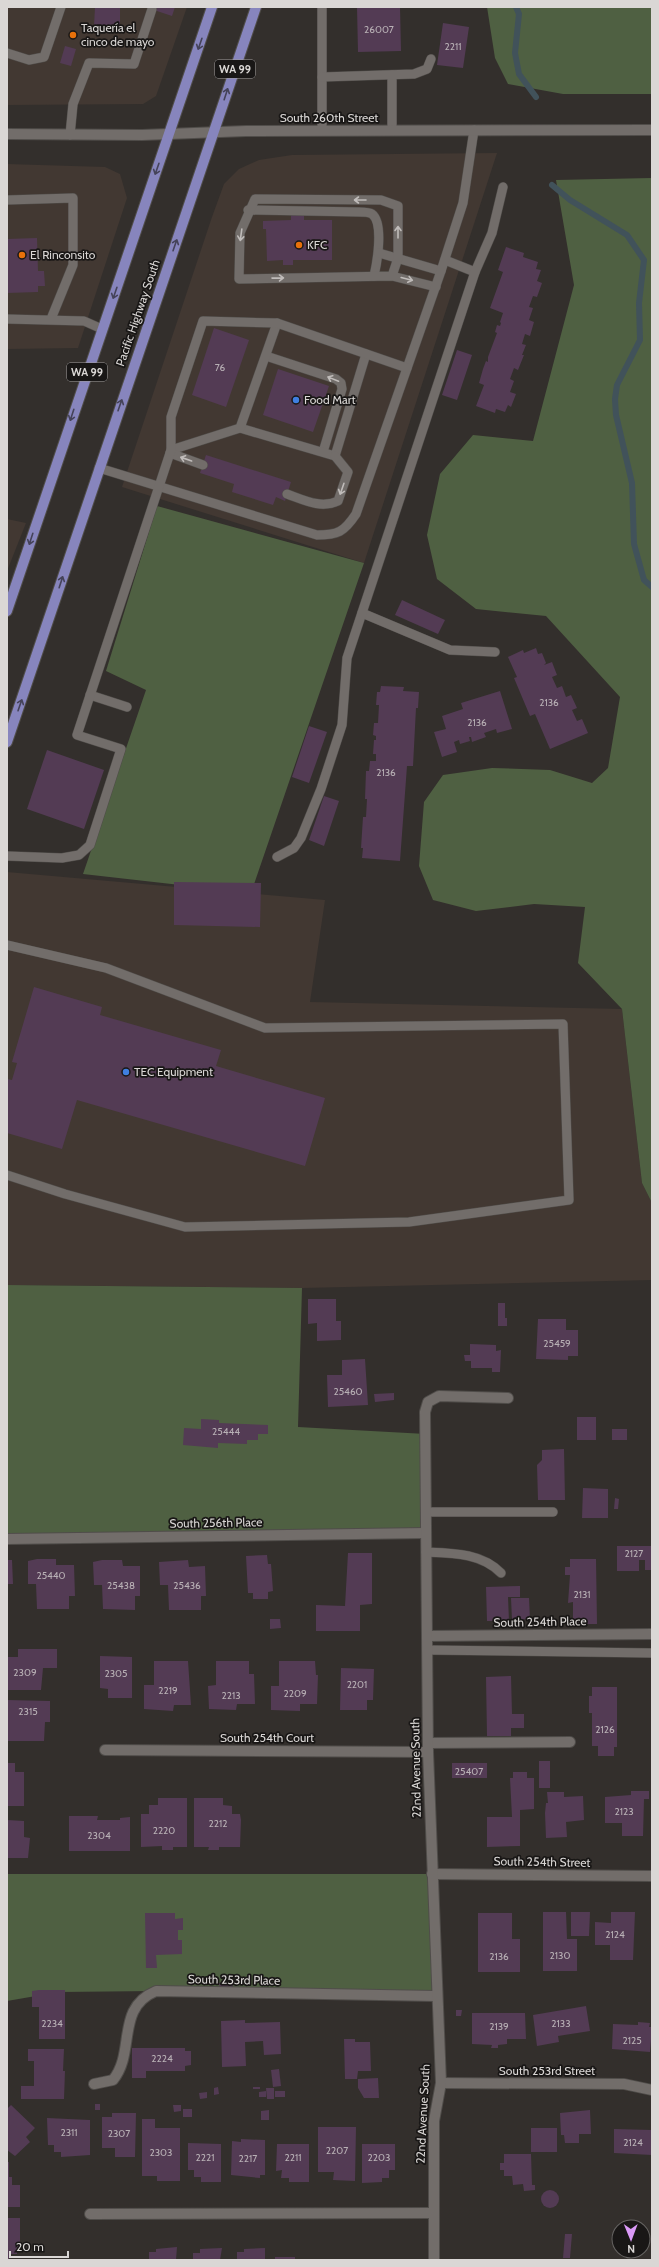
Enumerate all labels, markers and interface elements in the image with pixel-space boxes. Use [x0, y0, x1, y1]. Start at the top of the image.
place label: Taquería el cinco de mayo [81, 20, 155, 49]
house number: 26007 [364, 23, 394, 36]
marker: Taquería el cinco de mayo [68, 30, 78, 40]
one-way arrow [196, 37, 203, 50]
house number: 2211 [444, 40, 462, 53]
road number: WA 99 [215, 60, 255, 78]
one-way arrow [223, 87, 230, 100]
street label: South 260th Street [280, 110, 378, 125]
one-way arrow [152, 163, 160, 175]
one-way arrow [354, 196, 367, 204]
one-way arrow [394, 226, 402, 239]
one-way arrow [237, 228, 245, 241]
place label: KFC [307, 237, 327, 252]
one-way arrow [172, 238, 179, 251]
marker: KFC [294, 240, 304, 250]
place label: El Rinconsito [30, 247, 96, 262]
marker: El Rinconsito [17, 250, 27, 260]
street label: Pacific Highway South [112, 258, 163, 368]
one-way arrow [271, 274, 284, 281]
one-way arrow [400, 276, 413, 284]
one-way arrow [110, 286, 118, 298]
house number: 76 [215, 361, 226, 374]
road number: WA 99 [67, 363, 107, 381]
one-way arrow [328, 375, 340, 383]
place label: Food Mart [304, 392, 356, 407]
marker: Food Mart [291, 395, 301, 405]
one-way arrow [117, 398, 124, 411]
one-way arrow [68, 409, 76, 421]
one-way arrow [180, 455, 193, 462]
one-way arrow [338, 482, 346, 494]
one-way arrow [27, 532, 34, 545]
one-way arrow [58, 576, 66, 588]
house number: 2136 [539, 696, 559, 709]
one-way arrow [16, 699, 24, 711]
house number: 2136 [467, 716, 487, 729]
house number: 2136 [376, 766, 396, 779]
place label: TEC Equipment [134, 1064, 213, 1079]
marker: TEC Equipment [121, 1067, 131, 1077]
house number: 25459 [543, 1337, 571, 1350]
house number: 25460 [333, 1385, 363, 1398]
house number: 25444 [212, 1425, 240, 1438]
street label: South 256th Place [169, 1514, 263, 1531]
house number: 2127 [625, 1547, 643, 1560]
house number: 25440 [36, 1569, 66, 1582]
house number: 25438 [107, 1579, 135, 1592]
house number: 25436 [173, 1579, 201, 1592]
house number: 2131 [573, 1588, 591, 1601]
street label: South 254th Place [493, 1613, 587, 1630]
house number: 2309 [13, 1666, 37, 1679]
house number: 2305 [104, 1667, 128, 1680]
house number: 2201 [347, 1678, 367, 1691]
house number: 2219 [158, 1684, 178, 1697]
house number: 2209 [283, 1687, 307, 1700]
house number: 2213 [221, 1689, 241, 1702]
house number: 2315 [18, 1705, 38, 1718]
street label: 22nd Avenue South [407, 1718, 424, 1818]
house number: 2126 [595, 1723, 615, 1736]
street label: South 254th Court [220, 1730, 314, 1745]
house number: 25407 [455, 1765, 483, 1778]
house number: 2123 [614, 1805, 634, 1818]
house number: 2212 [209, 1817, 227, 1830]
house number: 2220 [153, 1824, 175, 1837]
house number: 2304 [87, 1829, 111, 1842]
street label: South 254th Street [493, 1853, 591, 1870]
house number: 2124 [605, 1928, 625, 1941]
house number: 2130 [550, 1949, 570, 1962]
house number: 2136 [489, 1950, 509, 1963]
street label: South 253rd Place [188, 1971, 280, 1988]
house number: 2234 [41, 2017, 63, 2030]
house number: 2133 [551, 2017, 571, 2030]
house number: 2139 [489, 2020, 509, 2033]
house number: 2125 [622, 2034, 642, 2047]
house number: 2224 [151, 2052, 173, 2065]
street label: South 253rd Street [499, 2063, 595, 2078]
street label: 22nd Avenue South [412, 2064, 433, 2164]
house number: 2311 [60, 2126, 78, 2139]
house number: 2307 [108, 2127, 130, 2140]
house number: 2124 [623, 2136, 643, 2149]
house number: 2207 [326, 2144, 348, 2157]
house number: 2303 [149, 2146, 173, 2159]
house number: 2221 [196, 2151, 214, 2164]
house number: 2211 [284, 2151, 302, 2164]
house number: 2203 [368, 2151, 390, 2164]
house number: 2217 [239, 2152, 257, 2165]
north arrow [611, 2219, 651, 2259]
scale bar [10, 2233, 68, 2259]
text: 20 m [16, 2239, 44, 2254]
text: N [627, 2242, 635, 2256]

